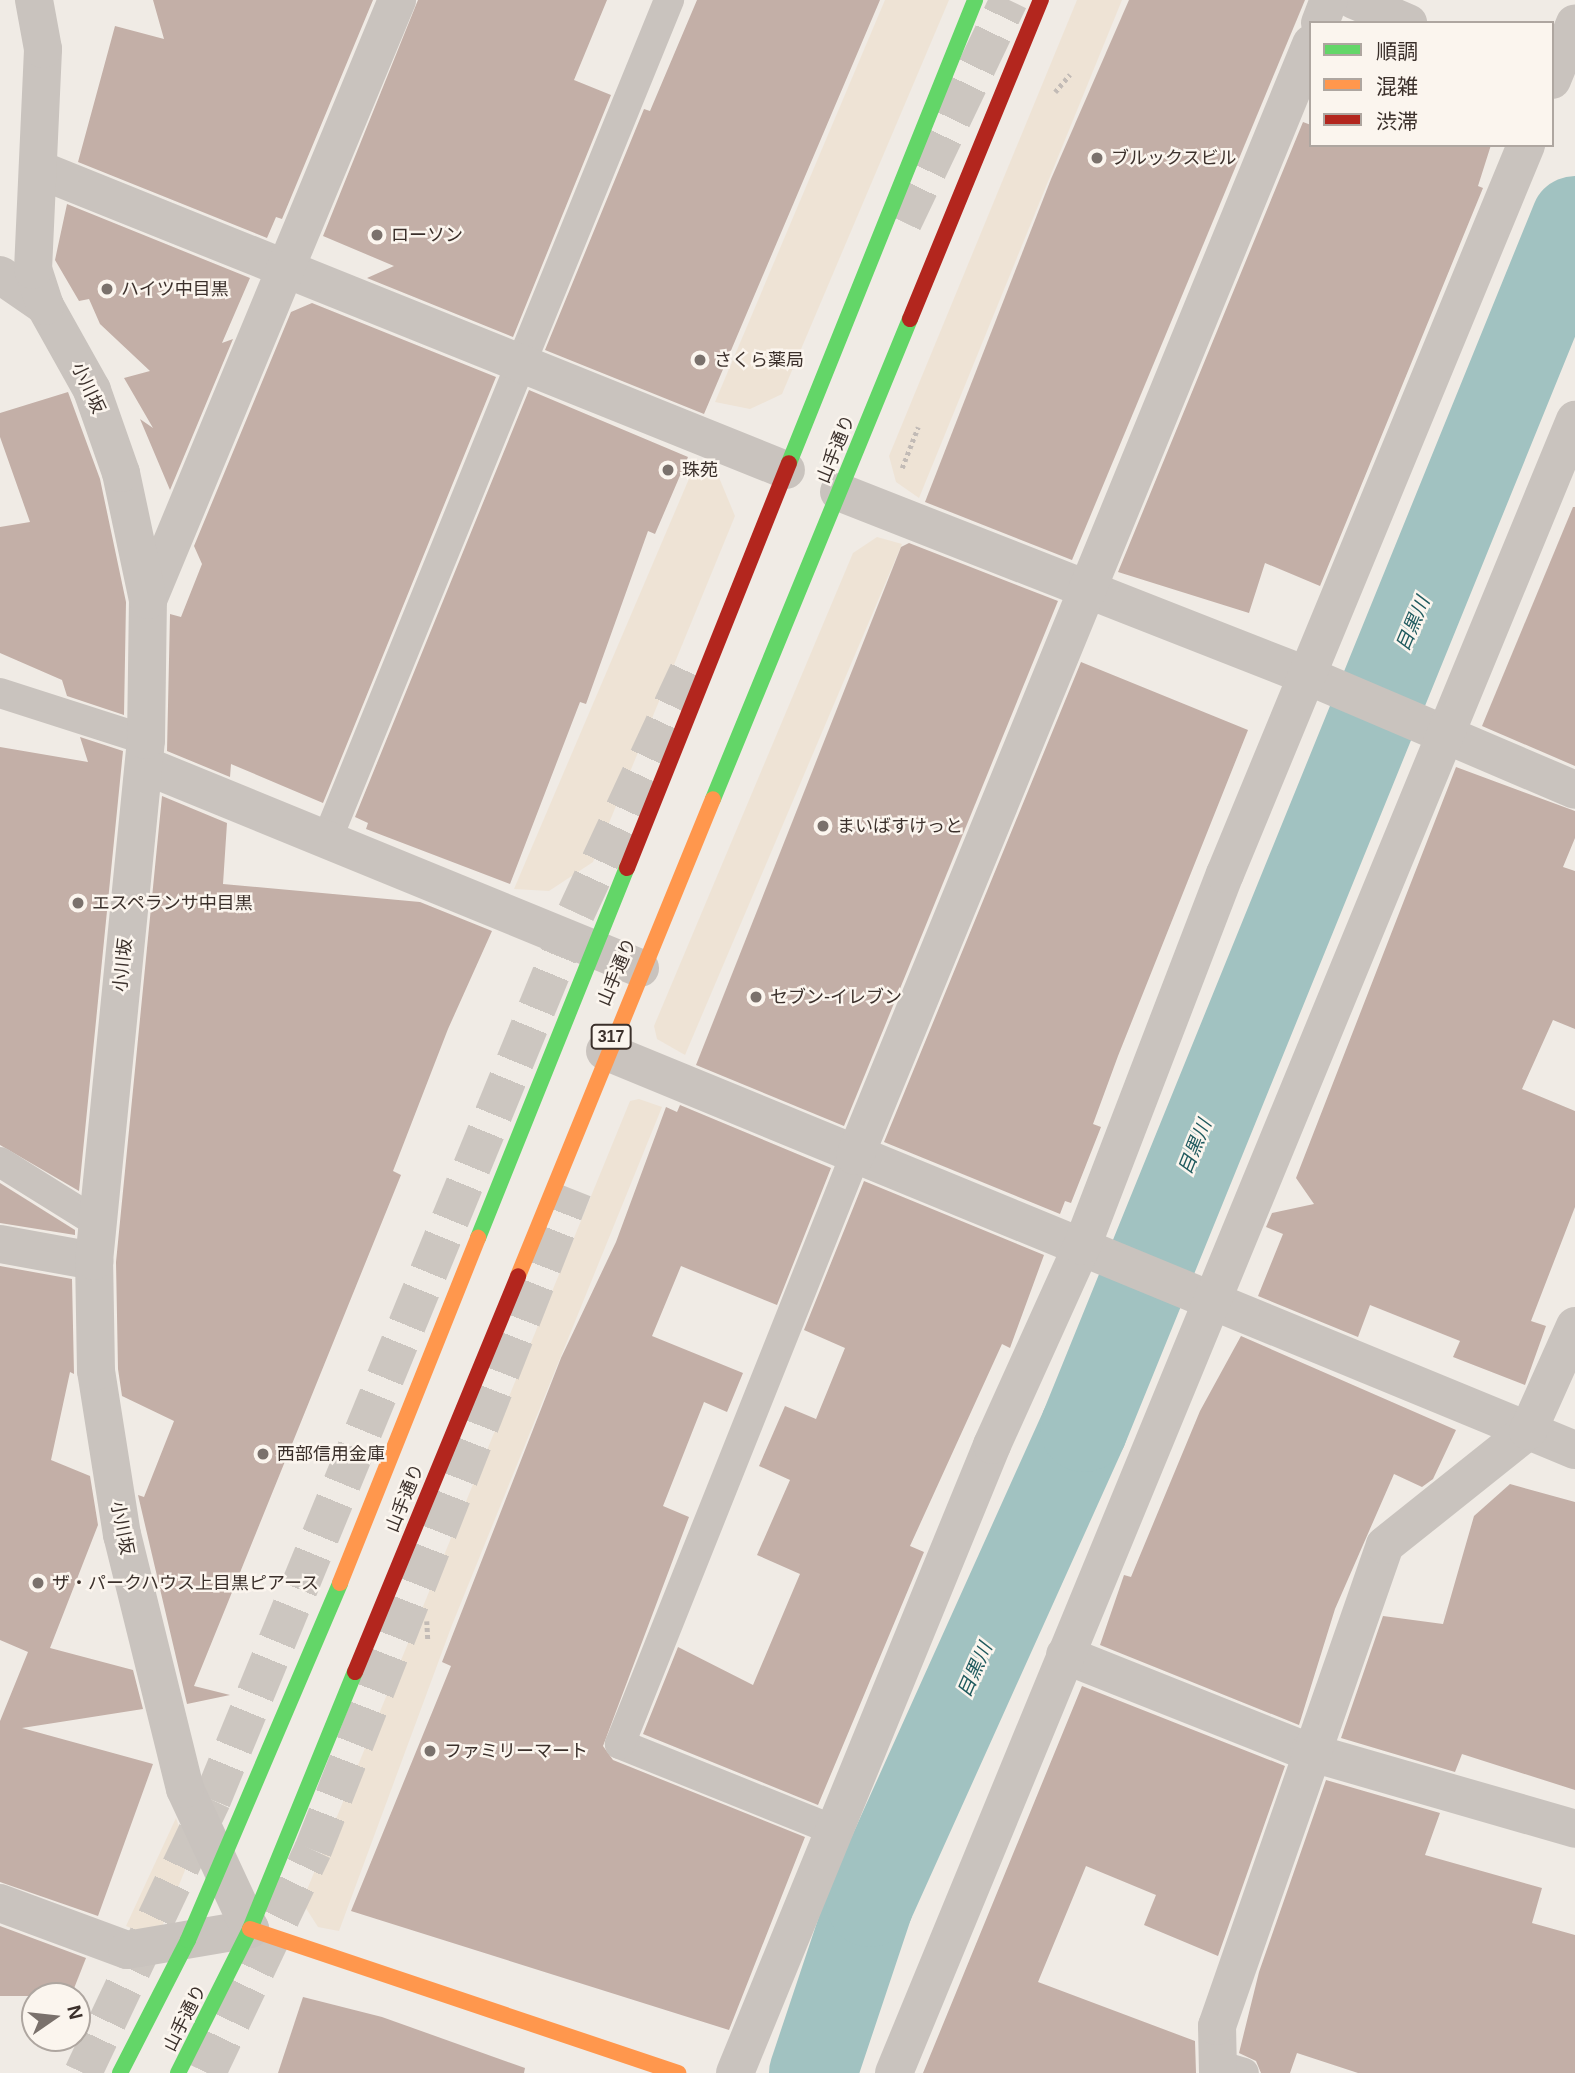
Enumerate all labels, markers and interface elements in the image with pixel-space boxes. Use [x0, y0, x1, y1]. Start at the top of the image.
legend [1309, 21, 1554, 147]
text: 順調 [1376, 40, 1418, 63]
text: 混雑 [1376, 75, 1418, 98]
text: 渋滞 [1376, 110, 1418, 133]
place label: ブルックスビル [1111, 147, 1237, 169]
marker: ブルックスビル [1089, 150, 1105, 166]
place label: ローソン [391, 224, 463, 246]
marker: ローソン [369, 227, 385, 243]
place label: ハイツ中目黒 [121, 278, 229, 300]
marker: ハイツ中目黒 [99, 281, 115, 297]
place label: さくら薬局 [714, 349, 804, 371]
marker: さくら薬局 [692, 352, 708, 368]
street label: 小川坂 [67, 359, 109, 417]
street label: 山手通り [813, 412, 859, 486]
place label: 珠苑 [682, 459, 718, 481]
marker: 珠苑 [660, 462, 676, 478]
water label: 目黒川 [1391, 593, 1435, 655]
place label: まいばすけっと [837, 815, 963, 837]
marker: まいばすけっと [815, 818, 831, 834]
place label: エスペランサ中目黒 [92, 892, 254, 914]
marker: エスペランサ中目黒 [70, 895, 86, 911]
street label: 山手通り [593, 935, 641, 1009]
street label: 小川坂 [109, 937, 137, 993]
place label: セブン-イレブン [770, 986, 902, 1008]
marker: セブン-イレブン [748, 989, 764, 1005]
road number: 317 [590, 1024, 632, 1050]
water label: 目黒川 [1174, 1116, 1216, 1178]
place label: 西部信用金庫 [277, 1443, 385, 1465]
marker: 西部信用金庫 [255, 1446, 271, 1462]
street label: 山手通り [382, 1461, 428, 1535]
street label: 小川坂 [106, 1499, 138, 1557]
place label: ザ・パークハウス上目黒ピアース [52, 1572, 321, 1594]
marker: ザ・パークハウス上目黒ピアース [30, 1575, 46, 1591]
water label: 目黒川 [953, 1639, 997, 1701]
place label: ファミリーマート [444, 1740, 588, 1762]
marker: ファミリーマート [422, 1743, 438, 1759]
street label: 山手通り [159, 1981, 211, 2055]
north arrow [21, 1982, 91, 2052]
text: N [63, 2003, 87, 2021]

